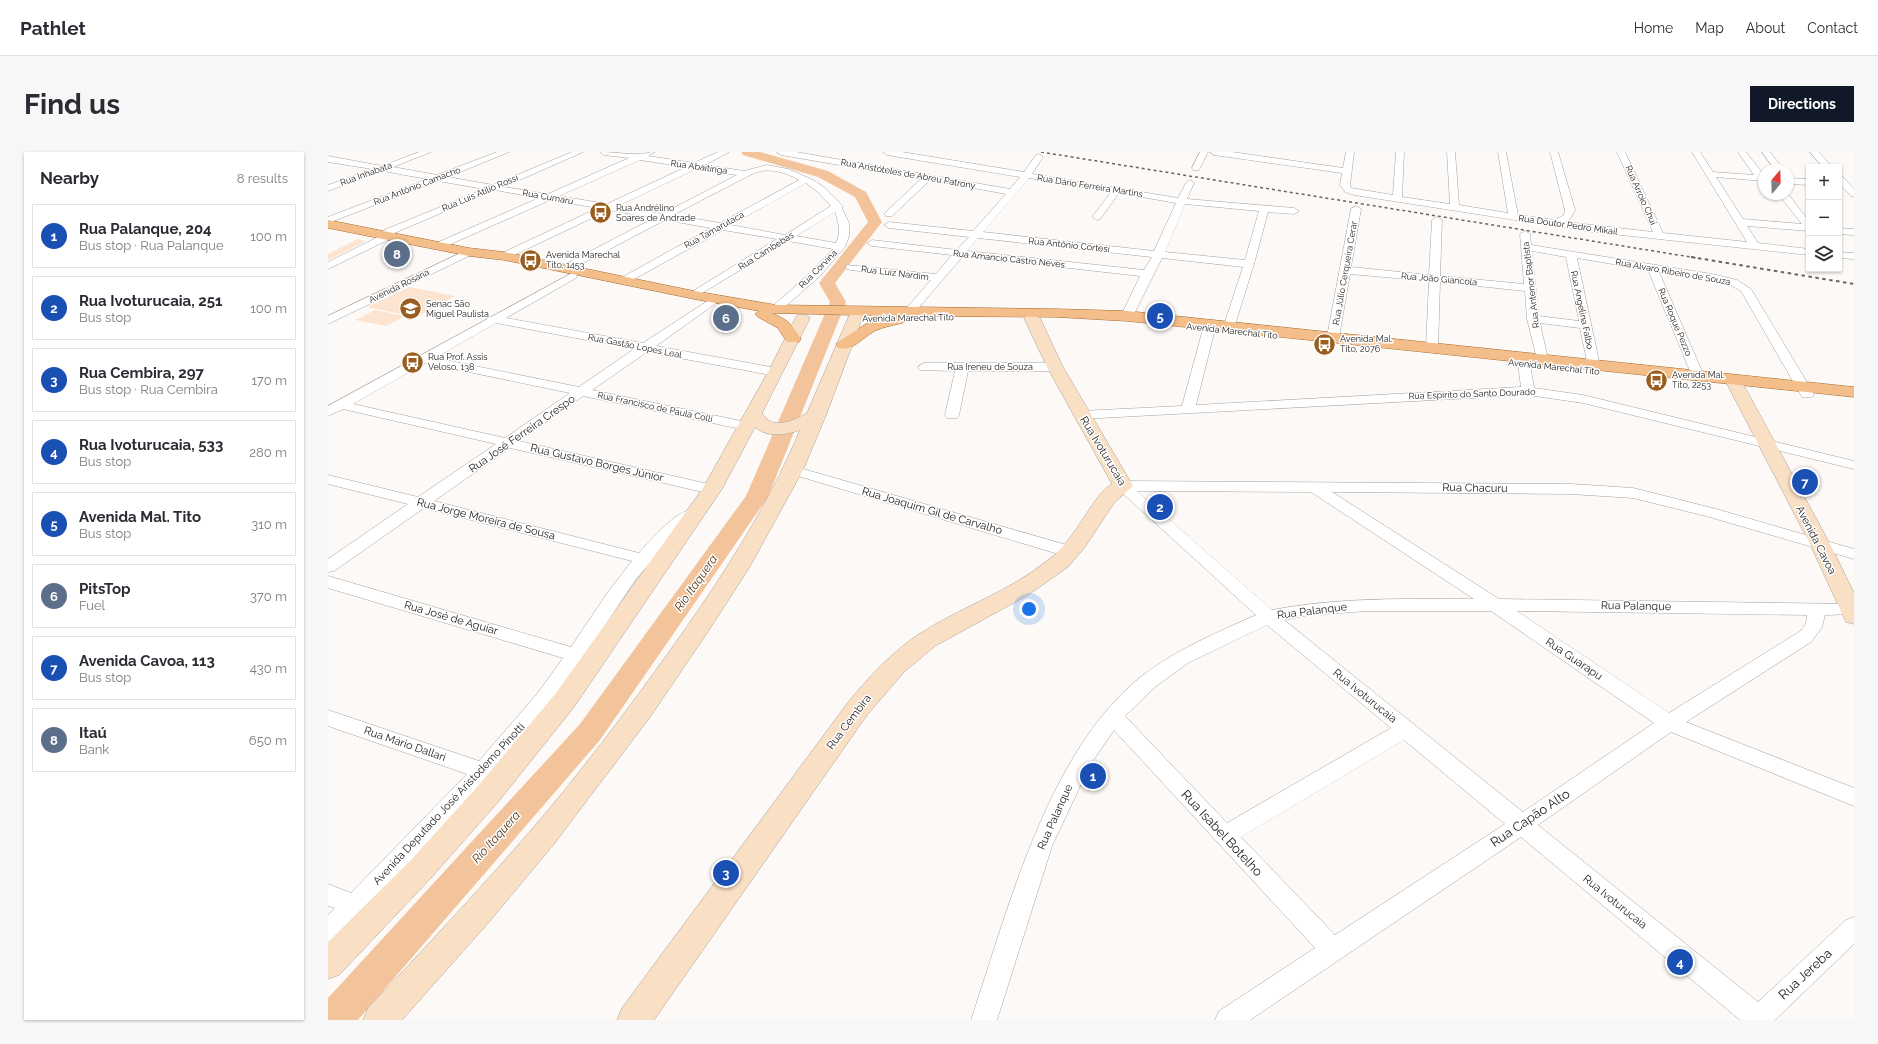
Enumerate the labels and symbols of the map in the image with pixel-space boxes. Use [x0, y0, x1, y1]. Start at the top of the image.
street label: Rua Aristóteles de Abreu Patrony [840, 157, 976, 191]
street label: Rua Abaitinga [670, 158, 728, 176]
street label: Rua Inhabata [339, 160, 393, 188]
street label: Rua Arroio Chui [1623, 164, 1659, 226]
north arrow [1758, 164, 1794, 200]
street label: Rua Antônio Camacho [372, 165, 462, 207]
street label: Rua Luis Atílio Rossi [440, 172, 520, 214]
street label: Rua Dário Ferreira Martins [1036, 173, 1144, 199]
street label: Rua Cumaru [522, 188, 574, 206]
bus stop icon: Rua Andrélino Soares de Andrade [587, 200, 613, 226]
place label: Rua Andrélino Soares de Andrade [616, 203, 696, 223]
street label: Rua Tamarutaca [682, 209, 746, 251]
street label: Rua Doutor Pedro Mikail [1518, 213, 1619, 237]
street label: Rua Júlio Cerqueira Cerar [1331, 219, 1359, 326]
street label: Rua Cambebas [736, 230, 796, 272]
street label: Rua Antônio Cortesi [1028, 236, 1110, 254]
pin: 8 [384, 239, 410, 269]
street label: Rua Antenor Baptista [1521, 241, 1541, 329]
bus stop icon: Avenida Marechal Tito, 1453 [518, 247, 544, 273]
street label: Rua Corvina [797, 248, 839, 290]
street label: Rua Amancio Castro Neves [953, 248, 1066, 270]
place label: Avenida Marechal Tito, 1453 [546, 250, 621, 270]
street label: Rua Alvaro Ribeiro de Souza [1615, 257, 1731, 287]
street label: Rua Luiz Nardim [860, 264, 930, 282]
street label: Avenida Rosária [367, 267, 431, 305]
street label: Rua Angelina Falbo [1569, 270, 1595, 350]
street label: Rua João Giancola [1400, 271, 1478, 287]
street label: Rua Roque Pezzo [1656, 287, 1694, 357]
school or university icon: Senac São Miguel Paulista [398, 296, 424, 322]
place label: Senac São Miguel Paulista [426, 299, 489, 319]
pin: 5 [1147, 301, 1173, 331]
pin: 6 [713, 303, 739, 333]
street label: Avenida Marechal Tito [862, 312, 954, 324]
street label: Avenida Marechal Tito [1186, 321, 1278, 341]
bus stop icon: Avenida Mal. Tito, 2076 [1311, 331, 1337, 357]
street label: Rua Gastão Lopes Leal [587, 332, 683, 360]
place label: Avenida Mal. Tito, 2076 [1340, 334, 1393, 354]
bus stop icon: Rua Prof. Assis Veloso, 138 [399, 349, 425, 375]
place label: Rua Prof. Assis Veloso, 138 [428, 352, 488, 372]
street label: Avenida Marechal Tito [1508, 357, 1600, 377]
street label: Rua Ireneu de Souza [947, 362, 1033, 372]
bus stop icon: Avenida Mal. Tito, 2253 [1643, 367, 1669, 393]
place label: Avenida Mal. Tito, 2253 [1672, 370, 1725, 390]
street label: Rua Espírito do Santo Dourado [1408, 387, 1536, 401]
street label: Rua Francisco de Paula Colli [597, 390, 713, 424]
street label: Rua José Ferreira Crespo [466, 392, 578, 476]
street label: Rua Ivoturucaia [1077, 414, 1129, 488]
street label: Rua Gustavo Borges Júnior [529, 441, 665, 485]
pin: 7 [1792, 467, 1818, 497]
street label: Rua Chacuru [1442, 481, 1508, 495]
street label: Rua Joaquim Gil de Carvalho [860, 485, 1004, 537]
pin: 2 [1147, 492, 1173, 522]
street label: Rua Jorge Moreira de Sousa [415, 496, 557, 542]
street label: Avenida Cavoa [1793, 504, 1839, 576]
water label: Rio Itaquera [672, 552, 720, 614]
street label: Rua José de Aguiar [403, 598, 500, 638]
your location [1019, 599, 1039, 619]
street label: Rua Palanque [1601, 599, 1672, 613]
street label: Rua Palanque [1276, 600, 1348, 622]
street label: Rua Guarapu [1543, 635, 1605, 683]
street label: Rua Ivoturucaia [1330, 666, 1400, 726]
street label: Rua Cembira [824, 692, 874, 752]
street label: Avenida Deputado José Aristodemo Pinotti [370, 720, 528, 888]
street label: Rua Mário Dallari [362, 724, 448, 764]
pin: 1 [1080, 761, 1106, 791]
street label: Rua Palanque [1035, 782, 1075, 852]
street label: Rua Capão Alto [1487, 786, 1573, 850]
street label: Rua Isabel Botelho [1178, 787, 1266, 879]
water label: Rio Itaquera [469, 808, 523, 866]
pin: 3 [713, 858, 739, 888]
street label: Rua Ivoturucaia [1580, 872, 1650, 932]
street label: Rua Jereba [1775, 946, 1835, 1002]
pin: 4 [1667, 947, 1693, 977]

